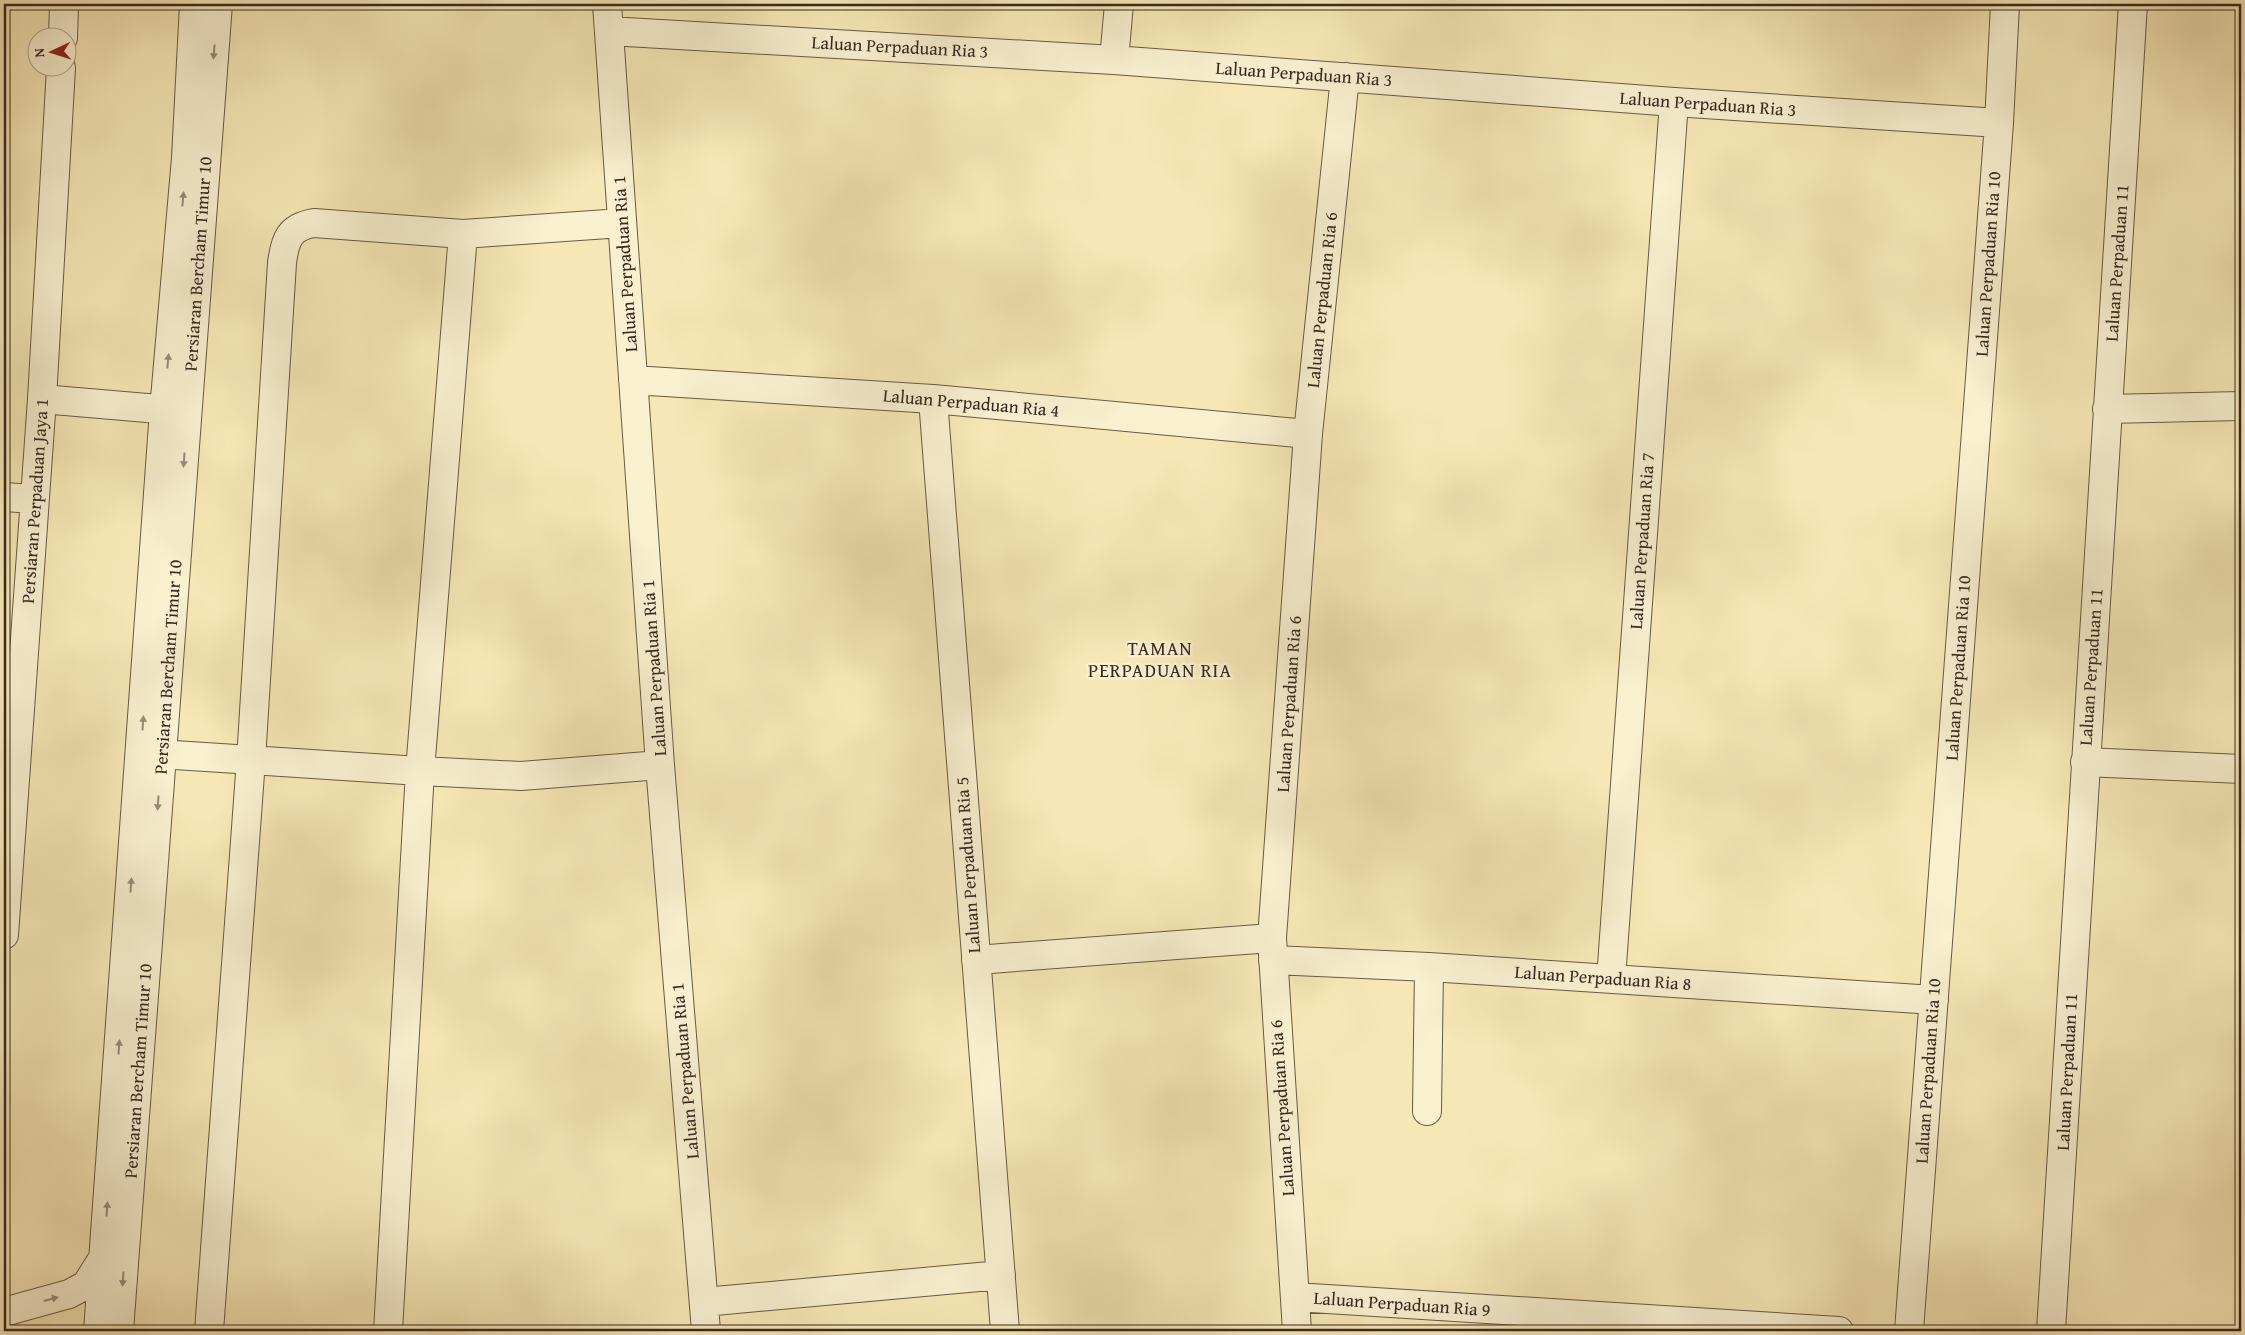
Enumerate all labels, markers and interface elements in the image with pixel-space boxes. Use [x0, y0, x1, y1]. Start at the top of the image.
north arrow [28, 28, 78, 78]
street label: Laluan Perpaduan Ria 3 [811, 28, 989, 65]
one-way arrow [210, 45, 218, 61]
text: N [29, 47, 49, 58]
street label: Laluan Perpaduan Ria 3 [1215, 54, 1393, 93]
street label: Laluan Perpaduan Ria 3 [1619, 84, 1797, 123]
street label: Persiaran Bercham Timur 10 [177, 155, 218, 372]
street label: Laluan Perpaduan Ria 10 [1968, 170, 2007, 357]
street label: Laluan Perpaduan Ria 1 [605, 175, 644, 353]
street label: Laluan Perpaduan 11 [2098, 183, 2135, 343]
one-way arrow [179, 191, 187, 207]
street label: Laluan Perpaduan Ria 6 [1299, 211, 1344, 389]
one-way arrow [164, 353, 172, 369]
street label: Laluan Perpaduan Ria 4 [882, 381, 1060, 424]
street label: Persiaran Perpaduan Jaya 1 [14, 397, 55, 605]
street label: Laluan Perpaduan Ria 7 [1622, 452, 1661, 630]
one-way arrow [179, 453, 187, 469]
street label: Persiaran Bercham Timur 10 [147, 558, 188, 775]
street label: Laluan Perpaduan Ria 10 [1938, 574, 1977, 761]
street label: Laluan Perpaduan Ria 1 [634, 579, 673, 757]
street label: Laluan Perpaduan 11 [2072, 587, 2109, 747]
street label: Laluan Perpaduan Ria 6 [1269, 615, 1308, 793]
district label: TAMAN PERPADUAN RIA [1088, 634, 1232, 684]
one-way arrow [139, 715, 147, 731]
street label: Laluan Perpaduan Ria 5 [948, 776, 987, 954]
one-way arrow [154, 795, 162, 811]
one-way arrow [127, 877, 135, 893]
street label: Laluan Perpaduan Ria 8 [1514, 958, 1692, 997]
street label: Persiaran Bercham Timur 10 [117, 962, 158, 1179]
street label: Laluan Perpaduan Ria 10 [1908, 977, 1947, 1164]
street label: Laluan Perpaduan Ria 1 [663, 982, 706, 1160]
street label: Laluan Perpaduan 11 [2049, 993, 2084, 1151]
street label: Laluan Perpaduan Ria 6 [1262, 1019, 1301, 1197]
one-way arrow [115, 1039, 123, 1055]
one-way arrow [103, 1201, 111, 1217]
one-way arrow [118, 1272, 126, 1288]
street label: Laluan Perpaduan Ria 9 [1313, 1284, 1491, 1323]
one-way arrow [43, 1295, 58, 1303]

